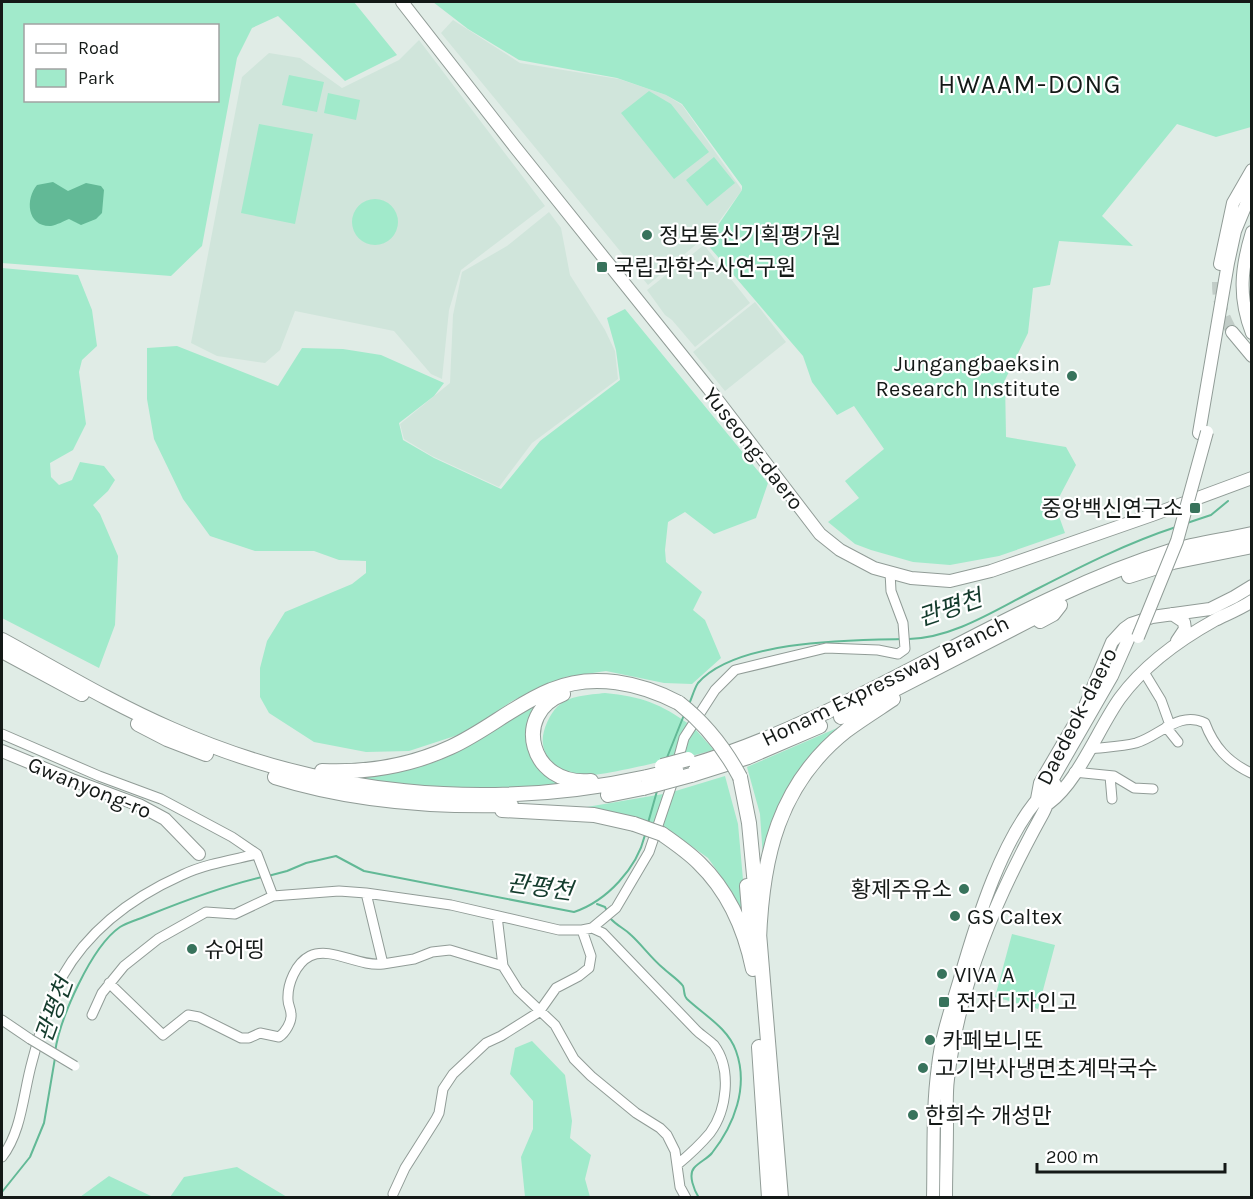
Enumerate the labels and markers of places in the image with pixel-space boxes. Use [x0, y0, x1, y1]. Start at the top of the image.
place label: 정보통신기획평가원 [659, 223, 841, 249]
marker: 정보통신기획평가원 [640, 228, 654, 242]
place label: 국립과학수사연구원 [614, 255, 796, 281]
marker: 국립과학수사연구원 [595, 260, 609, 274]
place label: Jungangbaeksin Research Institute [875, 351, 1060, 402]
marker: Jungangbaeksin Research Institute [1065, 369, 1079, 383]
place label: 중앙백신연구소 [1041, 496, 1183, 522]
marker: 중앙백신연구소 [1188, 501, 1202, 515]
place label: 황제주유소 [851, 877, 952, 903]
marker: 황제주유소 [957, 882, 971, 896]
place label: GS Caltex [967, 904, 1062, 930]
marker: GS Caltex [948, 909, 962, 923]
place label: 슈어띵 [204, 937, 265, 963]
marker: 슈어띵 [185, 942, 199, 956]
place label: VIVA A [954, 962, 1015, 988]
marker: VIVA A [935, 967, 949, 981]
place label: 전자디자인고 [956, 990, 1077, 1016]
marker: 전자디자인고 [937, 995, 951, 1009]
place label: 카페보니또 [942, 1028, 1043, 1054]
marker: 카페보니또 [923, 1033, 937, 1047]
place label: 고기박사냉면초계막국수 [935, 1056, 1158, 1082]
marker: 고기박사냉면초계막국수 [916, 1061, 930, 1075]
place label: 한희수 개성만 [925, 1103, 1052, 1129]
marker: 한희수 개성만 [906, 1108, 920, 1122]

